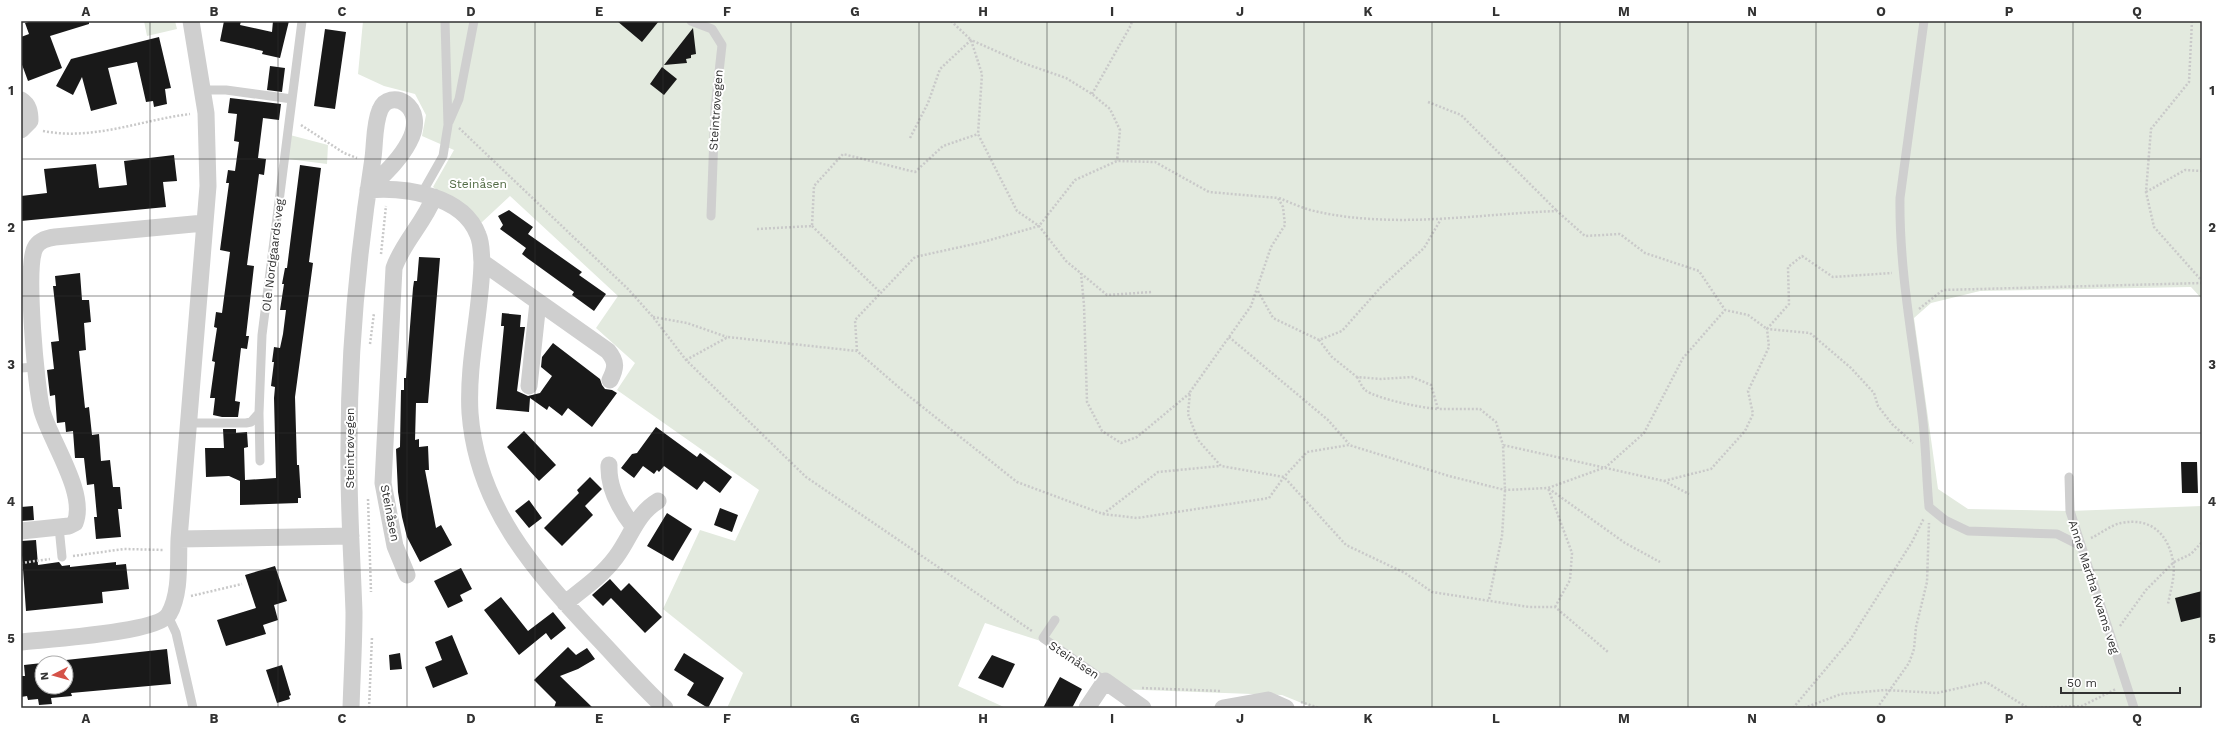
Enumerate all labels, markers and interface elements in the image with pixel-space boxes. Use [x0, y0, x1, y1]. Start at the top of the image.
text: A [82, 4, 91, 19]
text: B [210, 4, 219, 19]
text: C [338, 4, 347, 19]
text: D [466, 4, 476, 19]
text: E [595, 4, 603, 19]
text: F [723, 4, 731, 19]
text: G [850, 4, 860, 19]
text: H [978, 4, 988, 19]
text: I [1110, 4, 1114, 19]
text: J [1236, 4, 1244, 19]
text: K [1363, 4, 1373, 19]
text: L [1492, 4, 1500, 19]
text: M [1618, 4, 1630, 19]
text: N [1747, 4, 1757, 19]
text: O [1876, 4, 1886, 19]
text: P [2005, 4, 2014, 19]
text: Q [2132, 4, 2142, 19]
street label: Steintrøvegen [706, 69, 726, 151]
text: 1 [8, 83, 14, 98]
text: 1 [2209, 83, 2215, 98]
park label: Steinåsen [449, 177, 507, 191]
street label: Ole Nordgaards veg [259, 197, 287, 312]
text: 2 [7, 220, 15, 235]
text: 2 [2208, 220, 2216, 235]
text: 3 [7, 357, 15, 372]
text: 3 [2208, 357, 2216, 372]
street label: Steintrøvegen [343, 407, 357, 489]
street label: Steinåsen [378, 483, 402, 543]
text: 4 [7, 494, 16, 509]
text: 4 [2208, 494, 2217, 509]
street label: Anne Martha Kvams veg [2066, 518, 2122, 656]
text: 5 [7, 631, 15, 646]
text: 5 [2208, 631, 2216, 646]
street label: Steinåsen [1046, 638, 1102, 682]
north arrow [34, 655, 74, 695]
scale bar [2061, 669, 2180, 695]
text: N [38, 671, 51, 681]
text: 50 m [2067, 676, 2097, 690]
text: A [82, 711, 91, 726]
text: B [210, 711, 219, 726]
text: C [338, 711, 347, 726]
text: D [466, 711, 476, 726]
text: E [595, 711, 603, 726]
text: F [723, 711, 731, 726]
text: G [850, 711, 860, 726]
text: H [978, 711, 988, 726]
text: I [1110, 711, 1114, 726]
text: J [1236, 711, 1244, 726]
text: K [1363, 711, 1373, 726]
text: L [1492, 711, 1500, 726]
text: M [1618, 711, 1630, 726]
text: N [1747, 711, 1757, 726]
text: O [1876, 711, 1886, 726]
text: P [2005, 711, 2014, 726]
text: Q [2132, 711, 2142, 726]

